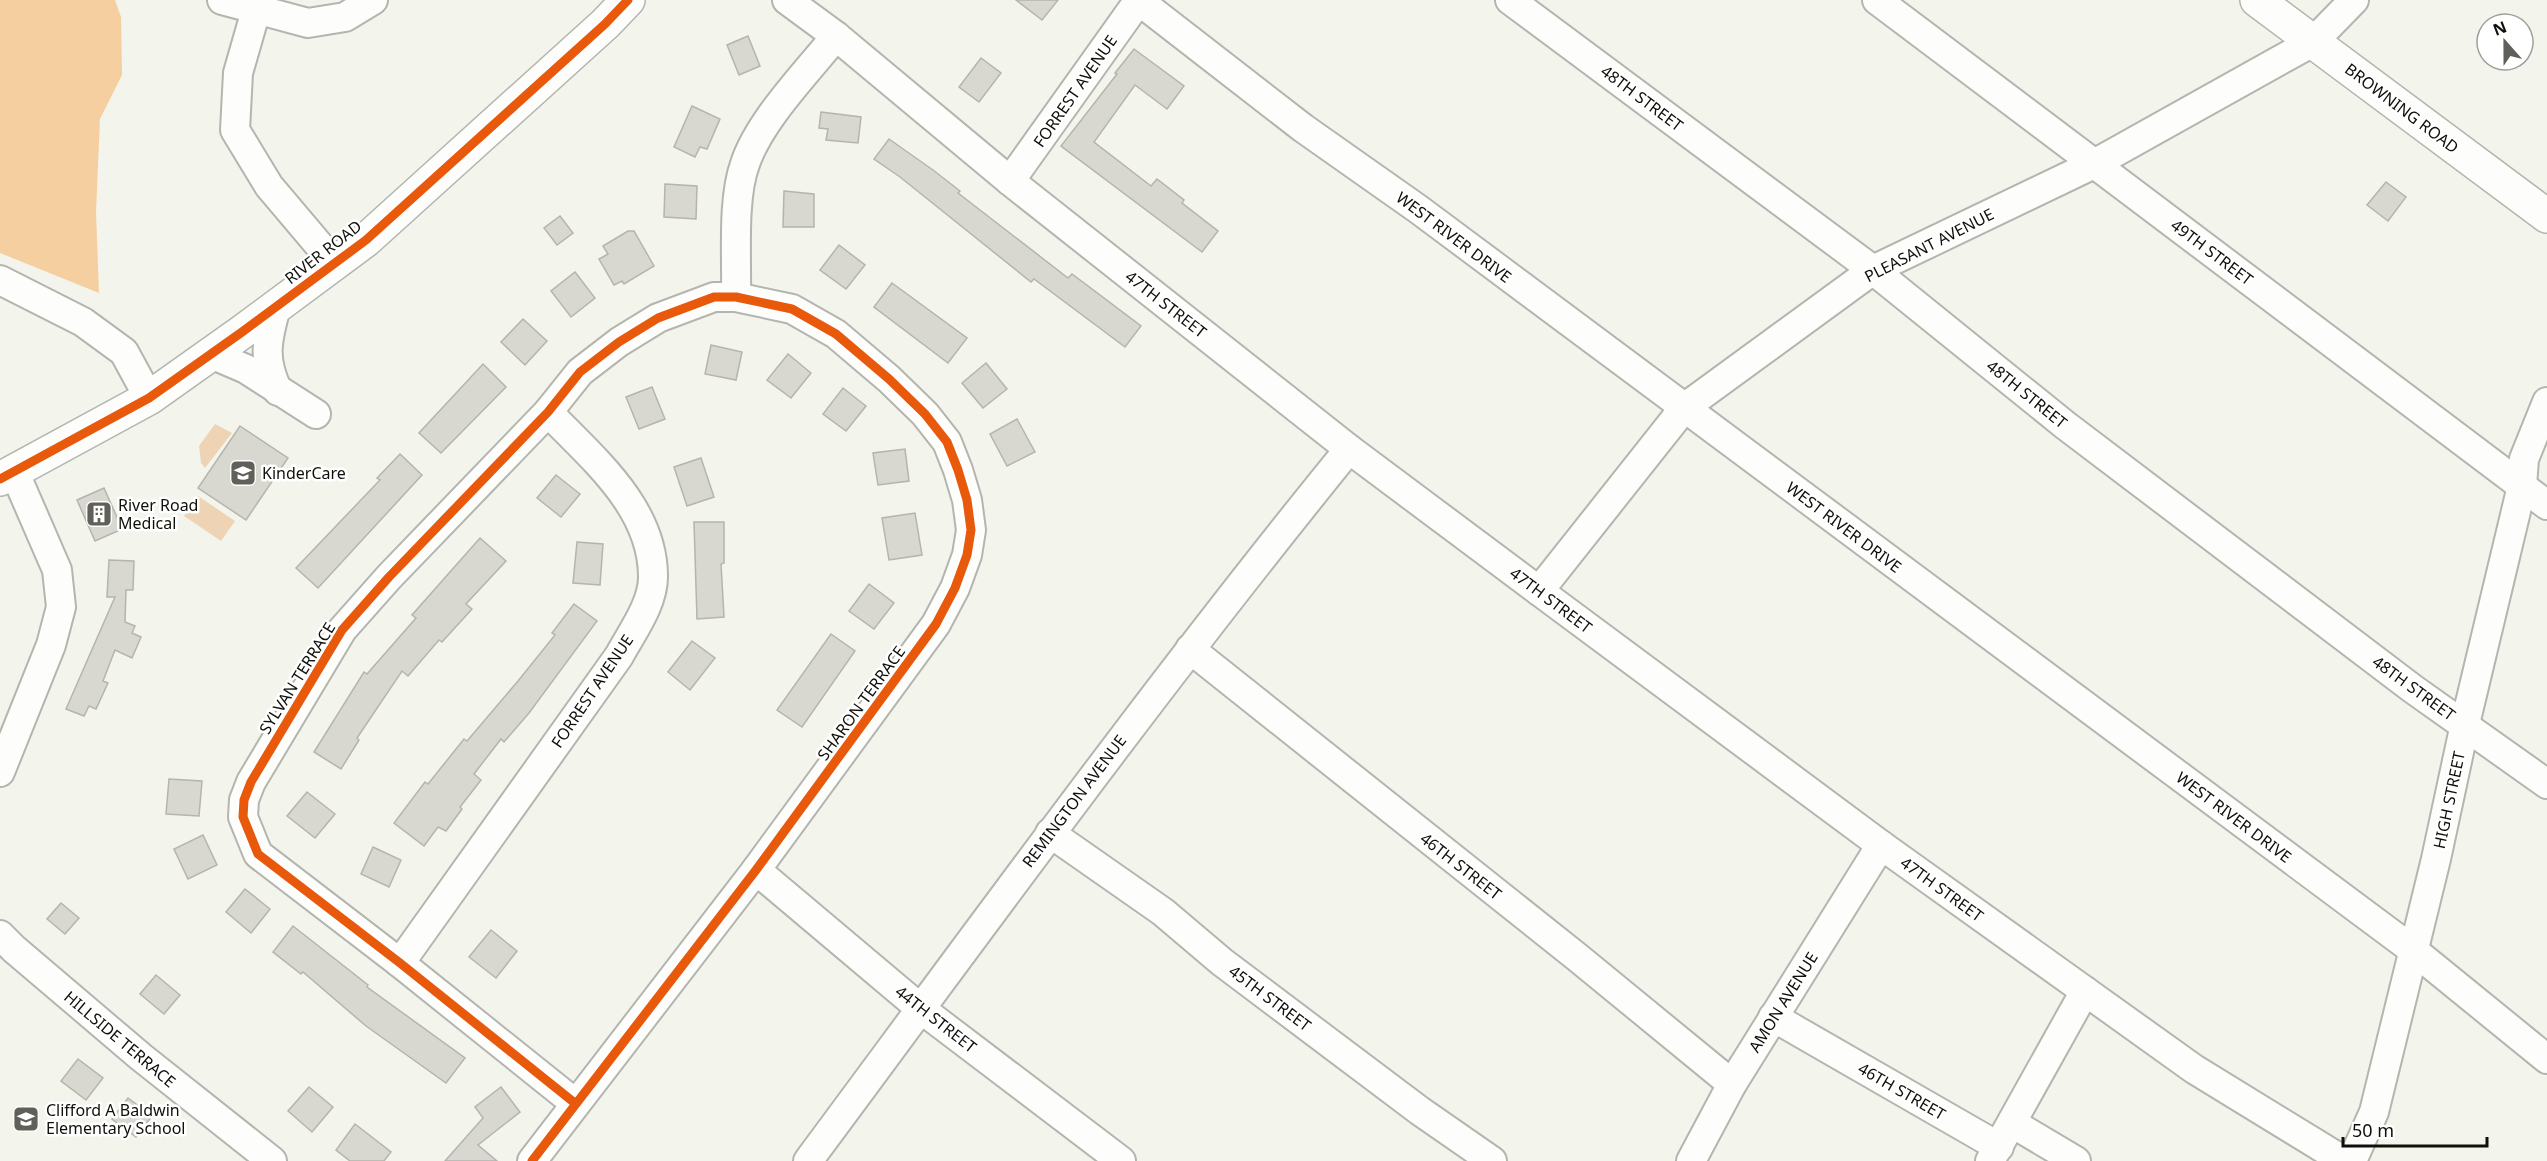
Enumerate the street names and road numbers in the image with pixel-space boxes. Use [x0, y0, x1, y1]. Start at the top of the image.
street label: FORREST AVENUE [1028, 31, 1122, 151]
street label: BROWNING ROAD [2341, 58, 2463, 158]
street label: 48TH STREET [1596, 60, 1688, 136]
street label: WEST RIVER DRIVE [1392, 186, 1516, 288]
street label: PLEASANT AVENUE [1861, 203, 1997, 287]
street label: 49TH STREET [2166, 214, 2258, 290]
street label: RIVER ROAD [280, 215, 366, 289]
street label: 47TH STREET [1121, 265, 1211, 343]
street label: 48TH STREET [1982, 355, 2072, 433]
street label: WEST RIVER DRIVE [1782, 476, 1906, 578]
street label: 47TH STREET [1505, 562, 1597, 638]
street label: SYLVAN TERRACE [254, 618, 340, 738]
street label: FORREST AVENUE [546, 630, 638, 752]
street label: SHARON TERRACE [812, 641, 910, 765]
street label: 48TH STREET [2368, 650, 2460, 726]
street label: REMINGTON AVENUE [1017, 730, 1131, 872]
street label: HIGH STREET [2428, 749, 2470, 851]
street label: WEST RIVER DRIVE [2172, 766, 2296, 868]
street label: 46TH STREET [1416, 827, 1506, 905]
street label: 47TH STREET [1896, 851, 1988, 927]
street label: AMON AVENUE [1743, 948, 1823, 1056]
street label: 45TH STREET [1224, 960, 1316, 1036]
street label: 44TH STREET [891, 980, 981, 1058]
street label: HILLSIDE TERRACE [59, 986, 181, 1092]
street label: 46TH STREET [1854, 1057, 1950, 1125]

